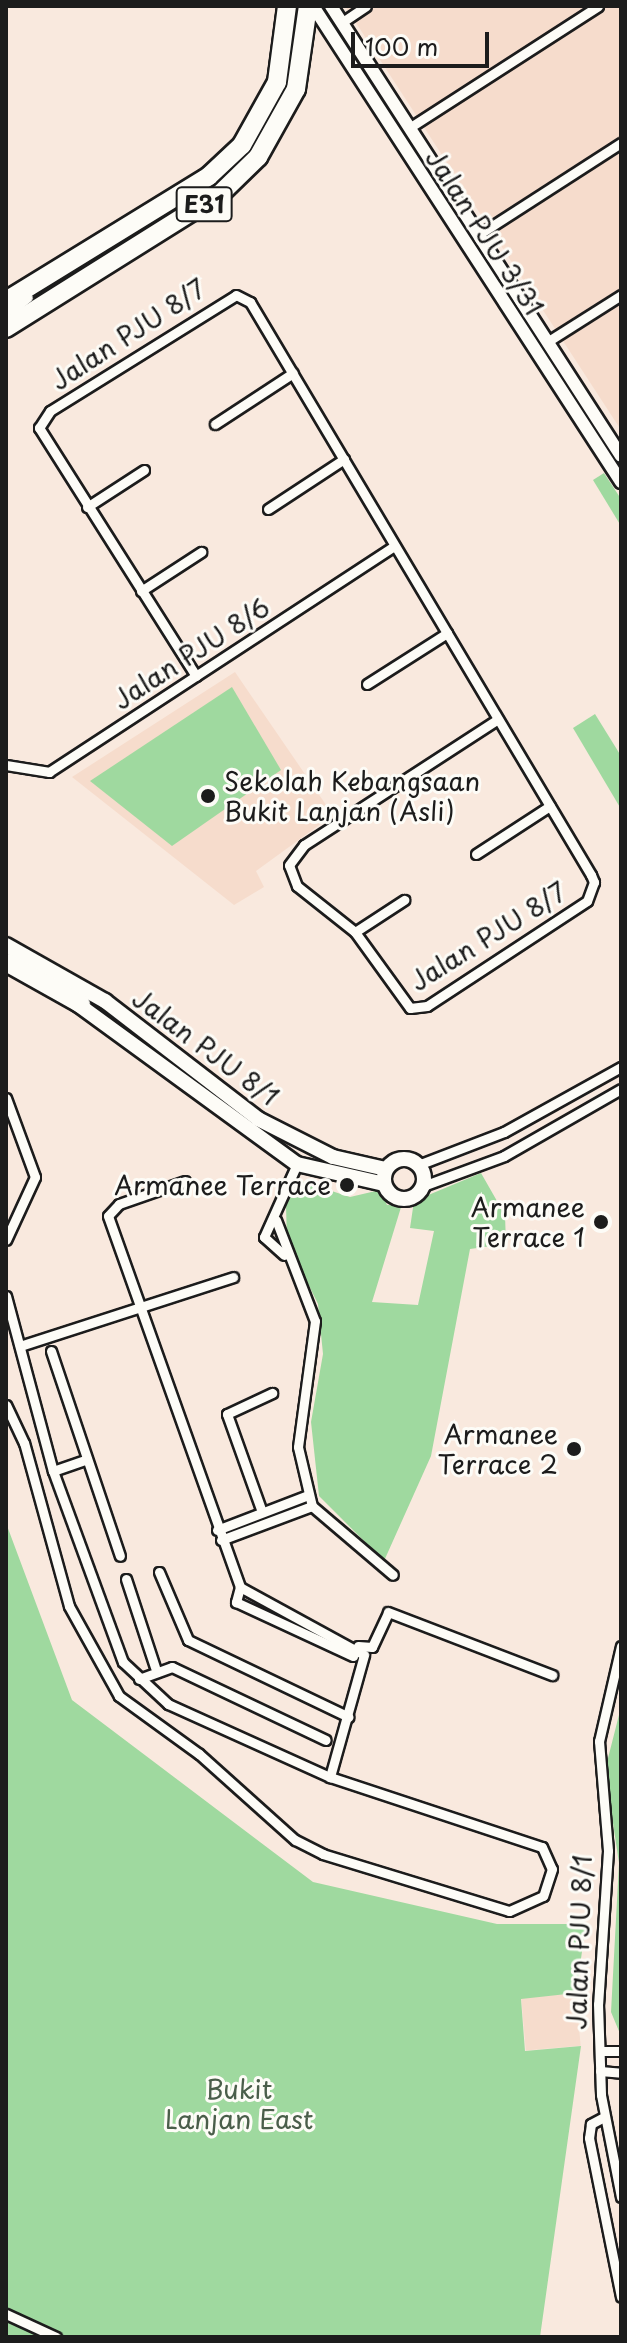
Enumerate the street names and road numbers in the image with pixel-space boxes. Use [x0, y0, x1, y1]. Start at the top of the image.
street label: Jalan PJU 3/31 [420, 143, 550, 321]
road number: E31 [174, 184, 234, 224]
street label: Jalan PJU 8/7 [44, 272, 212, 396]
street label: Jalan PJU 8/6 [107, 591, 275, 715]
street label: Jalan PJU 8/7 [404, 875, 572, 997]
street label: Jalan PJU 8/1 [127, 982, 285, 1112]
street label: Jalan PJU 8/1 [560, 1854, 598, 2030]

